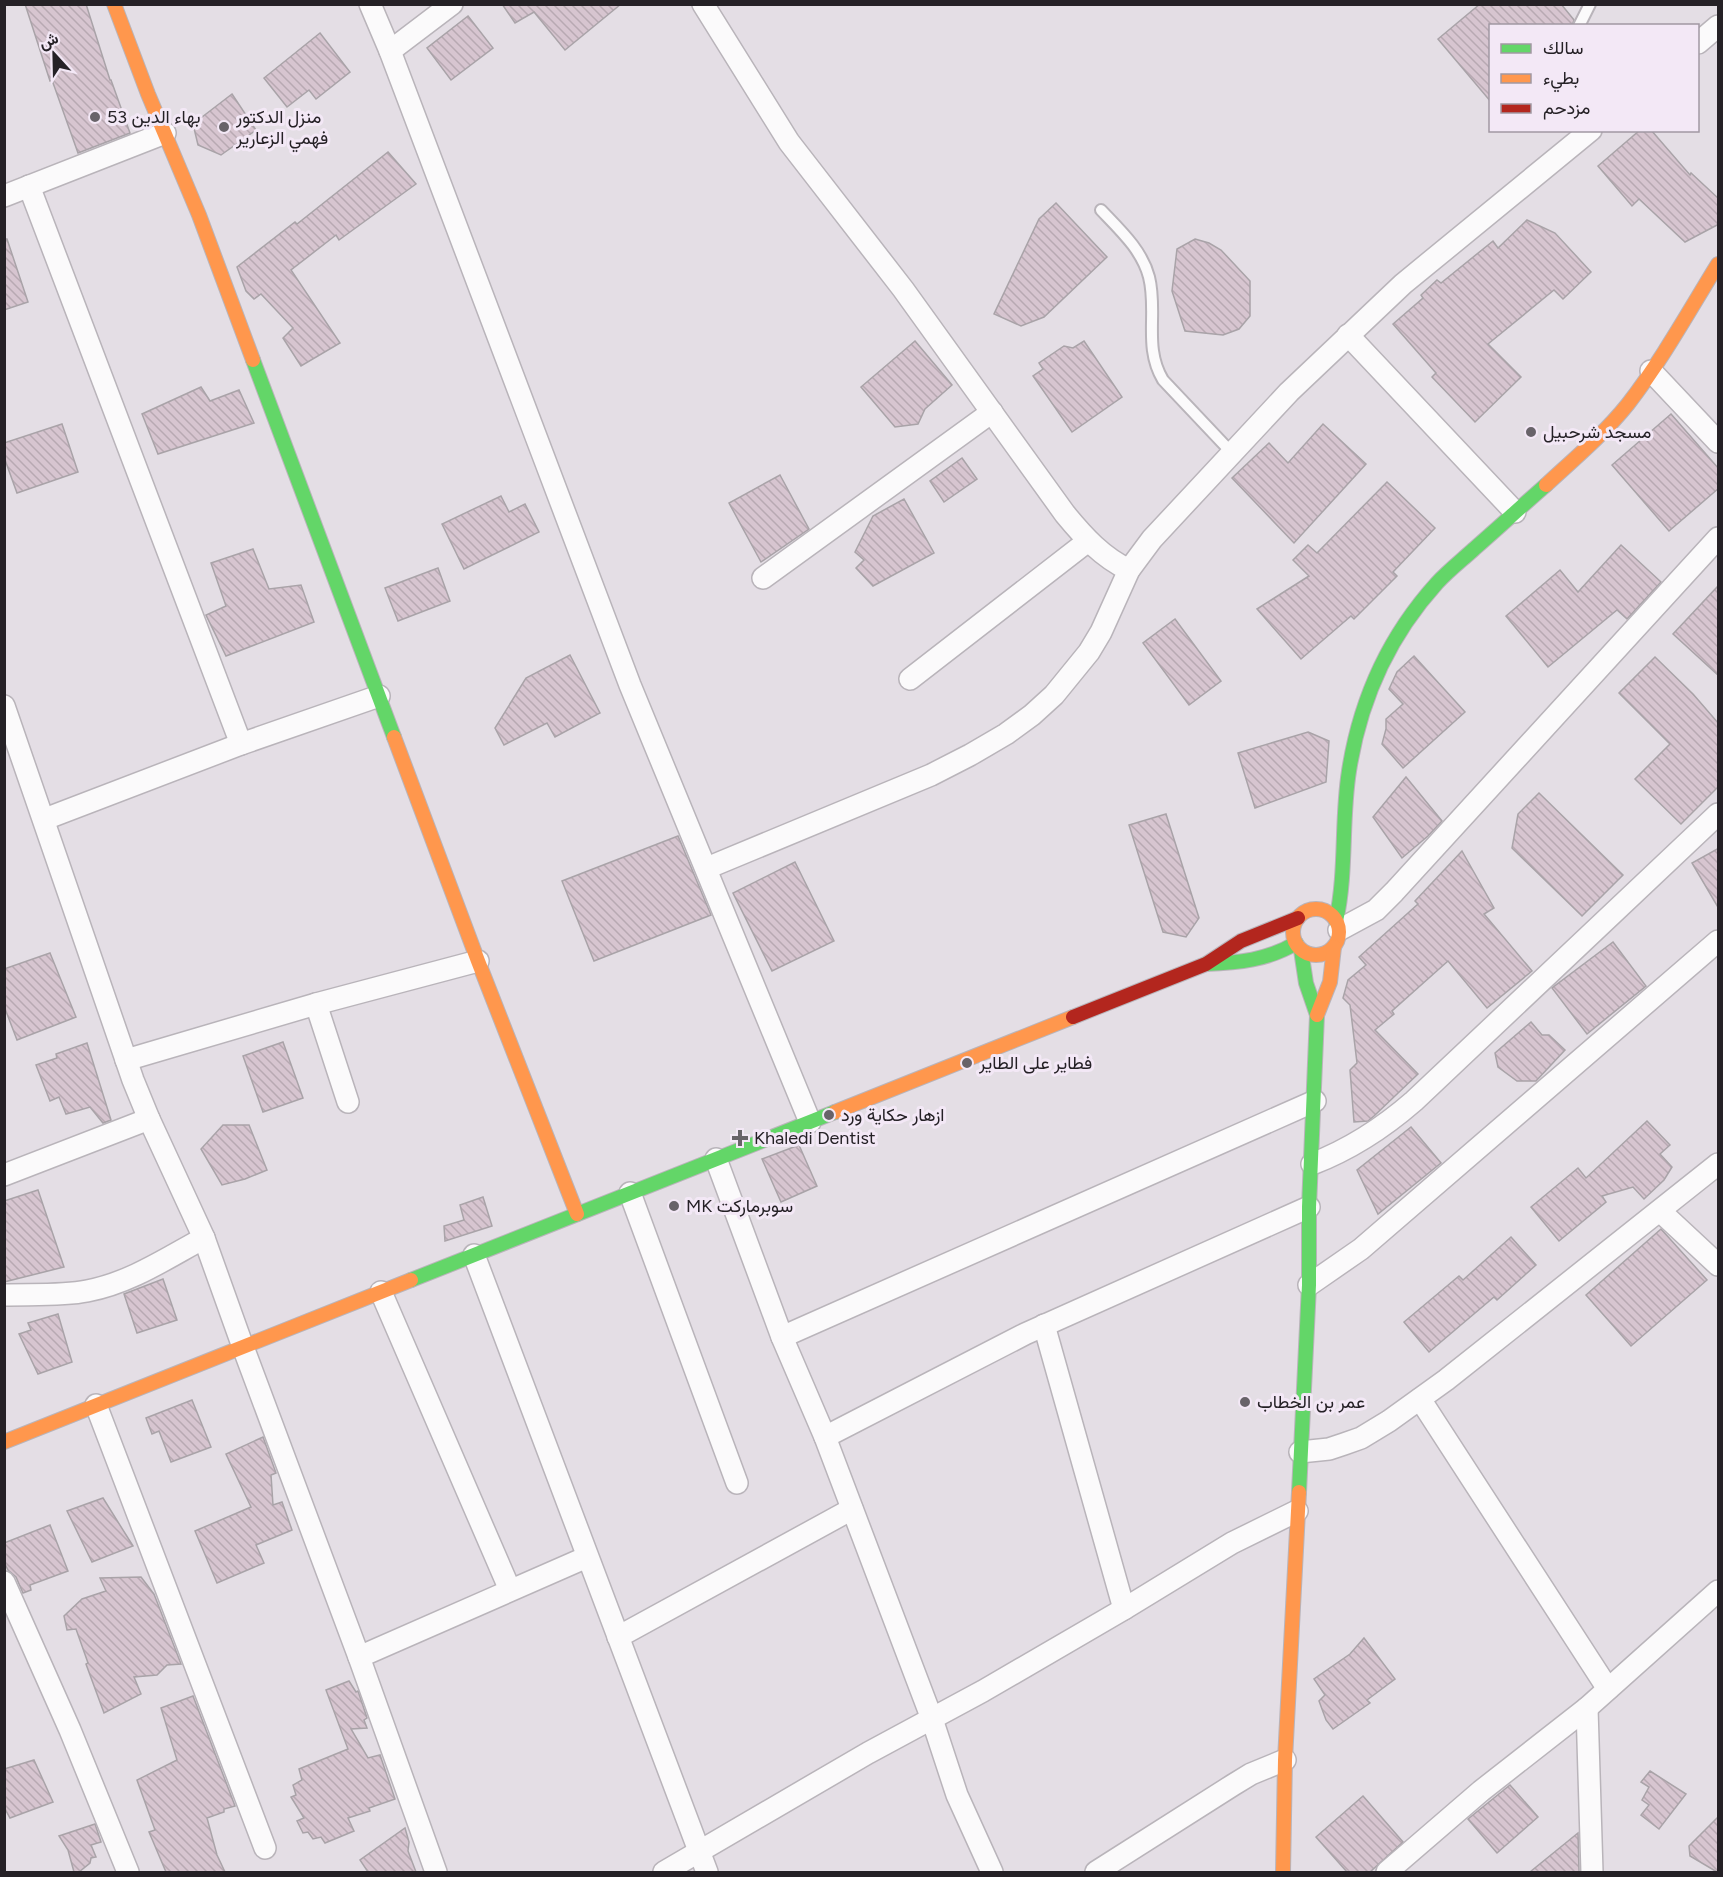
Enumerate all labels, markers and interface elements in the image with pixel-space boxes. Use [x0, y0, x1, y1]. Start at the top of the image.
north arrow [24, 24, 84, 84]
legend [1489, 24, 1699, 132]
text: ش [36, 28, 61, 53]
text: سالك [1543, 37, 1583, 59]
text: بطيء [1543, 67, 1579, 93]
text: مزدحم [1543, 97, 1590, 120]
place label: بهاء الدين 53 [107, 106, 200, 128]
place label: منزل الدكتور فهمي الزعارير [235, 106, 328, 153]
marker: بهاء الدين 53 [88, 110, 102, 124]
marker: منزل الدكتور فهمي الزعارير [217, 120, 231, 134]
place label: مسجد شرحبيل [1543, 421, 1651, 443]
marker: مسجد شرحبيل [1524, 425, 1538, 439]
place label: فطاير على الطاير [978, 1052, 1092, 1074]
marker: فطاير على الطاير [960, 1056, 974, 1070]
place label: ازهار حكاية ورد [841, 1104, 944, 1126]
marker: ازهار حكاية ورد [822, 1108, 836, 1122]
place label: Khaledi Dentist [754, 1127, 876, 1149]
marker: Khaledi Dentist [731, 1129, 749, 1147]
place label: MK سوبرماركت [686, 1195, 793, 1217]
marker: MK سوبرماركت [667, 1199, 681, 1213]
place label: عمر بن الخطاب [1257, 1391, 1365, 1413]
marker: عمر بن الخطاب [1238, 1395, 1252, 1409]

